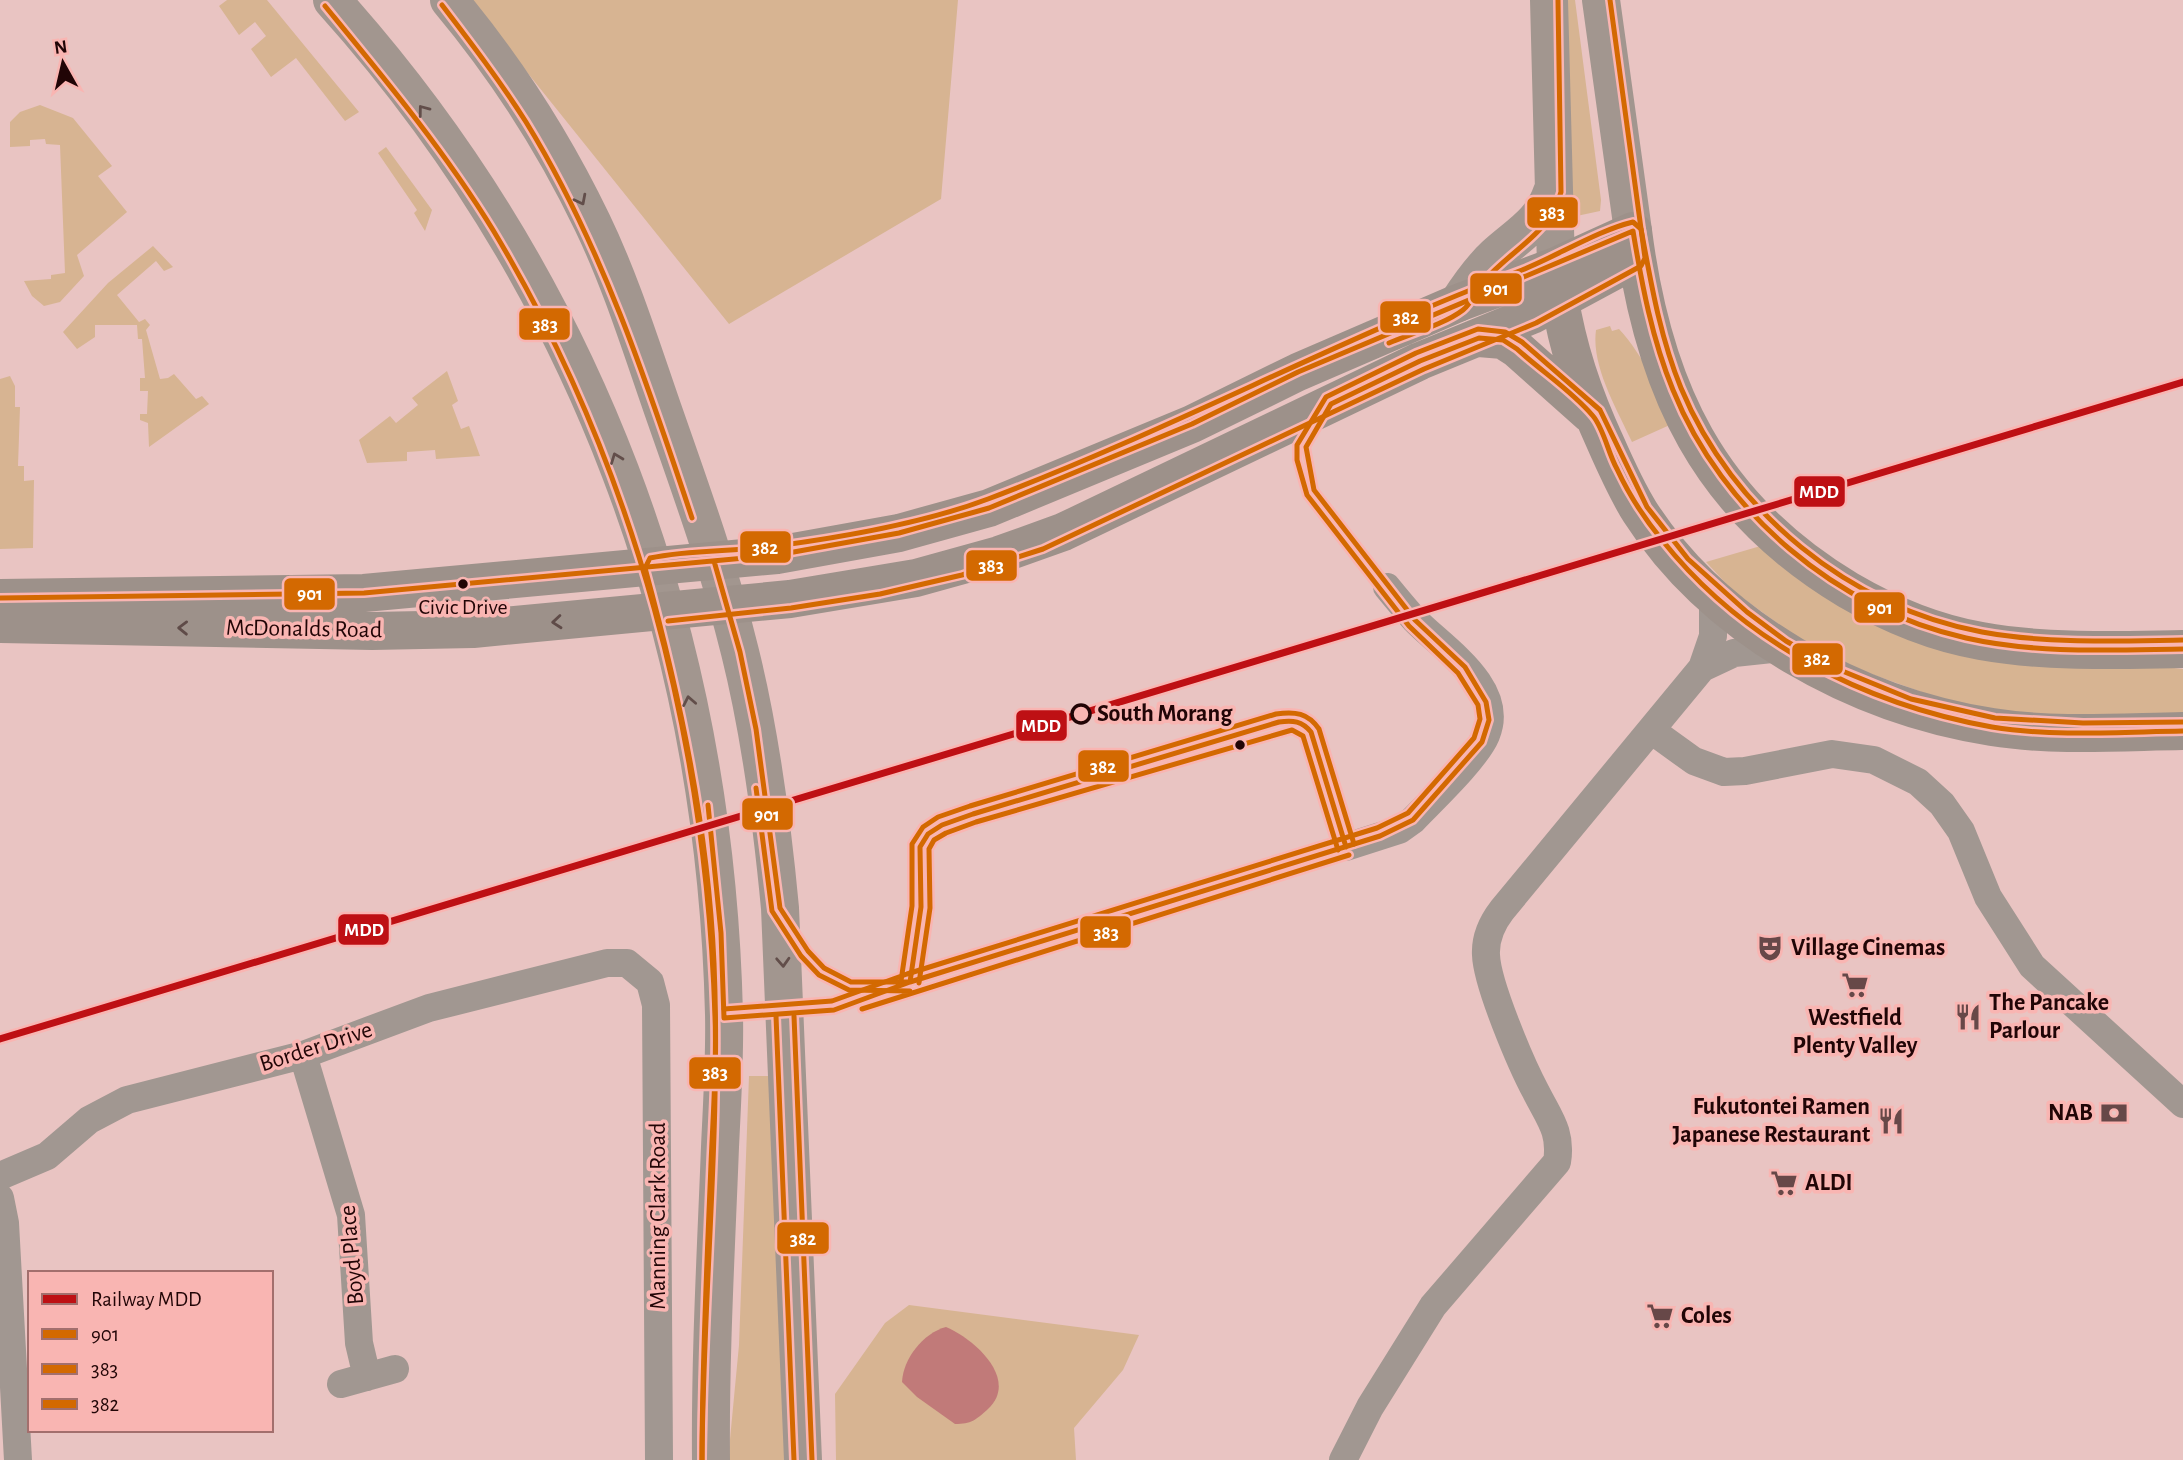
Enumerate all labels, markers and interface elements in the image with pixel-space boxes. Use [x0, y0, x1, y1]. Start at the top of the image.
north arrow [28, 28, 98, 98]
text: N [53, 37, 69, 58]
one-way arrow [418, 105, 431, 118]
one-way arrow [572, 193, 586, 205]
line badge: 383 [1526, 196, 1579, 229]
text: 383 [1539, 204, 1565, 223]
line badge: 901 [1469, 272, 1523, 305]
text: 901 [1483, 280, 1509, 299]
line badge: 382 [1379, 300, 1432, 334]
line badge: 383 [518, 307, 571, 341]
text: 382 [1393, 309, 1419, 328]
text: 383 [532, 316, 558, 335]
one-way arrow [610, 453, 624, 465]
line badge: MDD [1793, 475, 1846, 508]
text: MDD [1799, 483, 1839, 502]
line badge: 382 [739, 530, 792, 564]
text: 382 [752, 539, 778, 558]
line badge: 383 [965, 549, 1018, 582]
text: 383 [978, 557, 1004, 576]
line badge: 901 [283, 577, 336, 611]
marker: Civic Drive [456, 577, 470, 591]
text: 901 [297, 585, 323, 604]
line badge: 901 [1853, 591, 1906, 624]
place label: Civic Drive [418, 596, 508, 618]
text: 901 [1867, 599, 1893, 618]
one-way arrow [551, 614, 562, 629]
street label: McDonalds Road [226, 616, 382, 642]
one-way arrow [177, 620, 187, 636]
line badge: 382 [1791, 642, 1844, 676]
text: 382 [1804, 650, 1830, 669]
one-way arrow [682, 695, 697, 707]
place label: South Morang [1097, 702, 1233, 726]
marker: South Morang [1071, 704, 1091, 724]
line badge: MDD [1015, 709, 1068, 742]
text: MDD [1021, 717, 1061, 736]
unlabelled marker [1233, 738, 1247, 752]
line badge: 382 [1077, 749, 1130, 783]
text: 382 [1090, 758, 1116, 777]
line badge: 901 [741, 797, 794, 831]
text: 901 [754, 806, 780, 825]
line badge: MDD [337, 913, 390, 946]
line badge: 383 [1079, 915, 1132, 949]
text: MDD [344, 921, 384, 940]
text: 383 [1093, 924, 1119, 943]
theatre icon: Village Cinemas [1755, 933, 1785, 963]
place label: Village Cinemas [1791, 936, 1945, 960]
one-way arrow [776, 957, 791, 968]
supermarket icon: Westfield Plenty Valley [1840, 970, 1870, 1000]
place label: The Pancake Parlour [1989, 991, 2109, 1043]
restaurant icon: The Pancake Parlour [1953, 1002, 1983, 1032]
place label: Westfield Plenty Valley [1792, 1006, 1918, 1058]
street label: Border Drive [257, 1018, 375, 1076]
line badge: 383 [688, 1056, 742, 1090]
text: 383 [702, 1064, 728, 1083]
place label: Fukutontei Ramen Japanese Restaurant [1673, 1095, 1870, 1147]
bank icon: NAB [2099, 1098, 2129, 1128]
place label: NAB [2048, 1101, 2093, 1125]
restaurant icon: Fukutontei Ramen Japanese Restaurant [1876, 1106, 1906, 1136]
street label: Manning Clark Road [646, 1122, 670, 1310]
supermarket icon: ALDI [1769, 1168, 1799, 1198]
place label: ALDI [1805, 1171, 1852, 1195]
street label: Boyd Place [336, 1204, 368, 1306]
line badge: 382 [776, 1221, 830, 1255]
text: 382 [790, 1230, 816, 1249]
legend [28, 1271, 273, 1432]
text: Railway MDD [91, 1289, 202, 1310]
supermarket icon: Coles [1645, 1301, 1675, 1331]
place label: Coles [1681, 1304, 1732, 1328]
text: 901 [91, 1324, 119, 1345]
text: 383 [91, 1359, 118, 1380]
text: 382 [91, 1394, 119, 1415]

